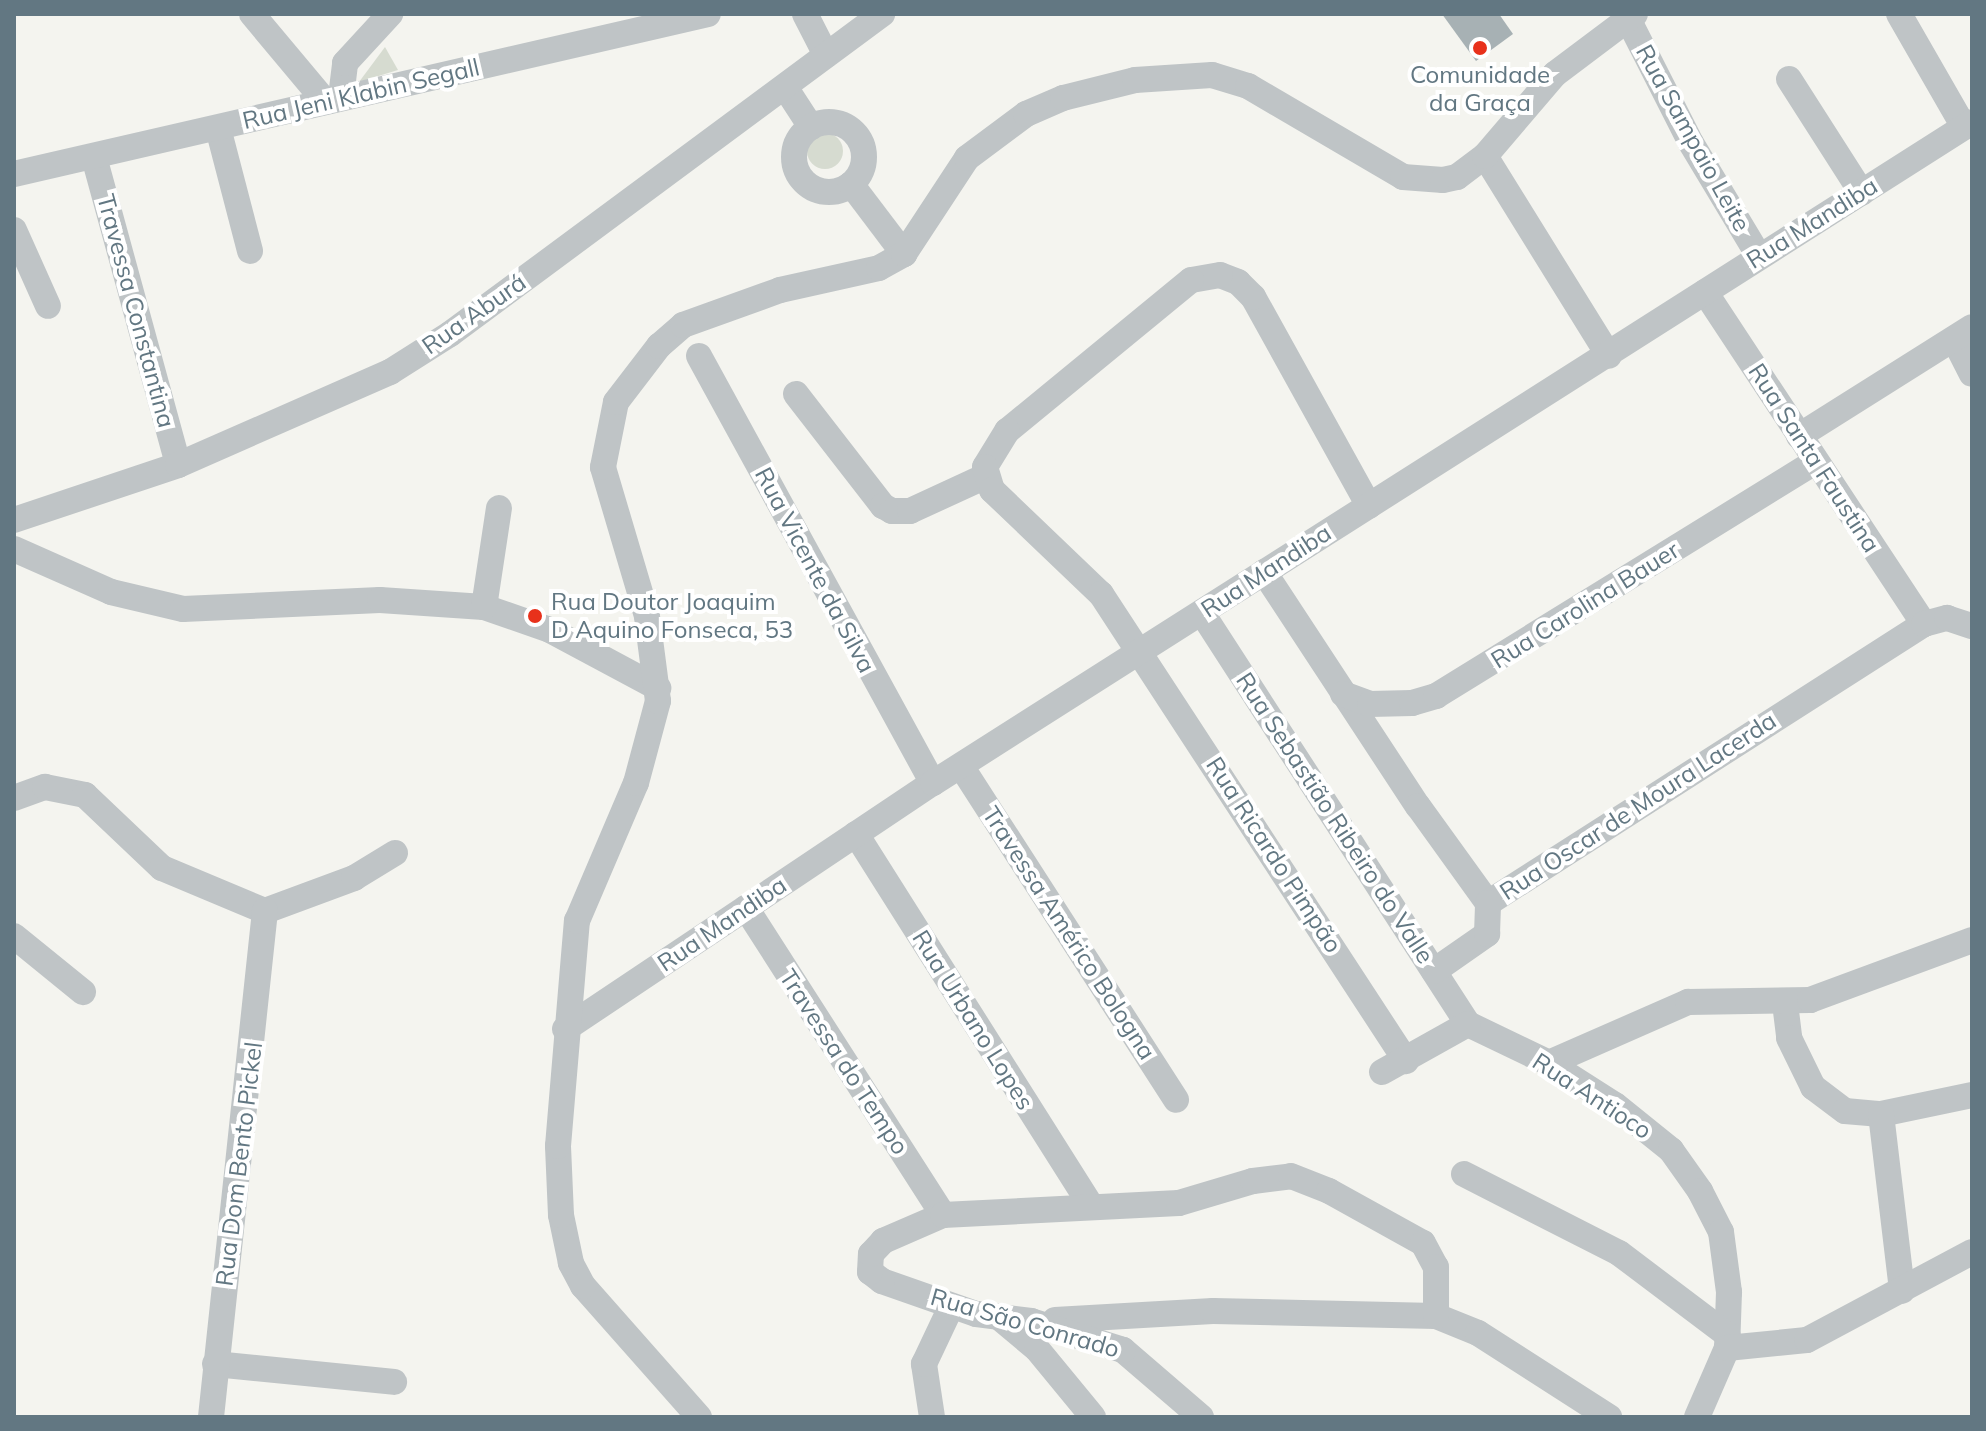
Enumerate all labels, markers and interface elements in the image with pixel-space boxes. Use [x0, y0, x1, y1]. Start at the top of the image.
marker: Comunidade da Graça [1471, 39, 1489, 57]
street label: Rua Sampaio Leite [1630, 40, 1756, 236]
street label: Rua Jeni Klabin Segall [240, 53, 482, 135]
place label: Comunidade da Graça [1410, 61, 1550, 117]
street label: Rua Mandiba [1741, 171, 1883, 275]
street label: Travessa Constantina [91, 191, 181, 431]
street label: Rua Aburá [417, 268, 531, 360]
street label: Rua Santa Faustina [1742, 358, 1886, 558]
street label: Rua Vicente da Silva [749, 462, 881, 678]
street label: Rua Mandiba [1196, 518, 1336, 624]
street label: Rua Carolina Bauer [1486, 535, 1684, 675]
place label: Rua Doutor Joaquim D Aquino Fonseca, 53 [551, 588, 793, 644]
marker: Rua Doutor Joaquim D Aquino Fonseca, 53 [526, 607, 544, 625]
street label: Rua Sebastião Ribeiro do Valle [1230, 667, 1440, 969]
street label: Rua Oscar de Moura Lacerda [1495, 706, 1781, 906]
street label: Rua Ricardo Pimpão [1200, 752, 1348, 958]
street label: Travessa Américo Bologna [976, 801, 1162, 1065]
street label: Rua Mandiba [652, 870, 792, 978]
street label: Rua Urbano Lopes [906, 925, 1040, 1115]
street label: Travessa do Tempo [773, 964, 915, 1160]
street label: Rua Dom Bento Pickel [210, 1040, 268, 1288]
street label: Rua Antioco [1527, 1047, 1657, 1145]
street label: Rua São Conrado [927, 1282, 1123, 1364]

